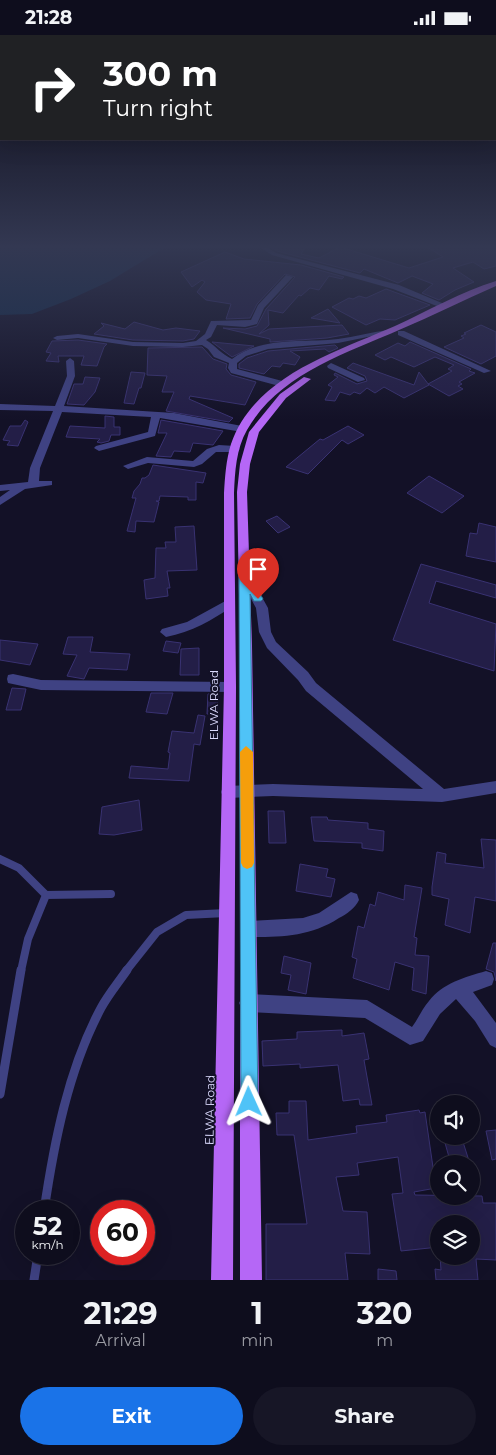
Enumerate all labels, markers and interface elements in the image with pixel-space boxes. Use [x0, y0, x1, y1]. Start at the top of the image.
text: 21:28 [25, 6, 72, 29]
text: 300 m [103, 52, 218, 95]
icon: right [20, 55, 85, 120]
text: Turn right [103, 95, 213, 122]
pin [237, 548, 279, 599]
icon: arrive [244, 555, 272, 583]
street label: ELWA Road [206, 670, 221, 740]
street label: ELWA Road [201, 1075, 218, 1145]
position arrow [222, 1075, 274, 1127]
map controls [430, 1095, 480, 1265]
button: sound [430, 1095, 480, 1145]
button: search [430, 1155, 480, 1205]
speed limit sign: 60 [90, 1200, 155, 1265]
text: 52 [33, 1211, 62, 1241]
button: layers [430, 1215, 480, 1265]
text: km/h [31, 1237, 64, 1252]
text: 21:29 [84, 1295, 158, 1332]
text: 1 [251, 1295, 263, 1332]
text: 320 [357, 1295, 412, 1332]
text: Arrival [95, 1331, 146, 1350]
text: min [241, 1331, 273, 1350]
text: m [376, 1331, 393, 1350]
button: Exit [20, 1387, 243, 1445]
button: Share [253, 1387, 476, 1445]

